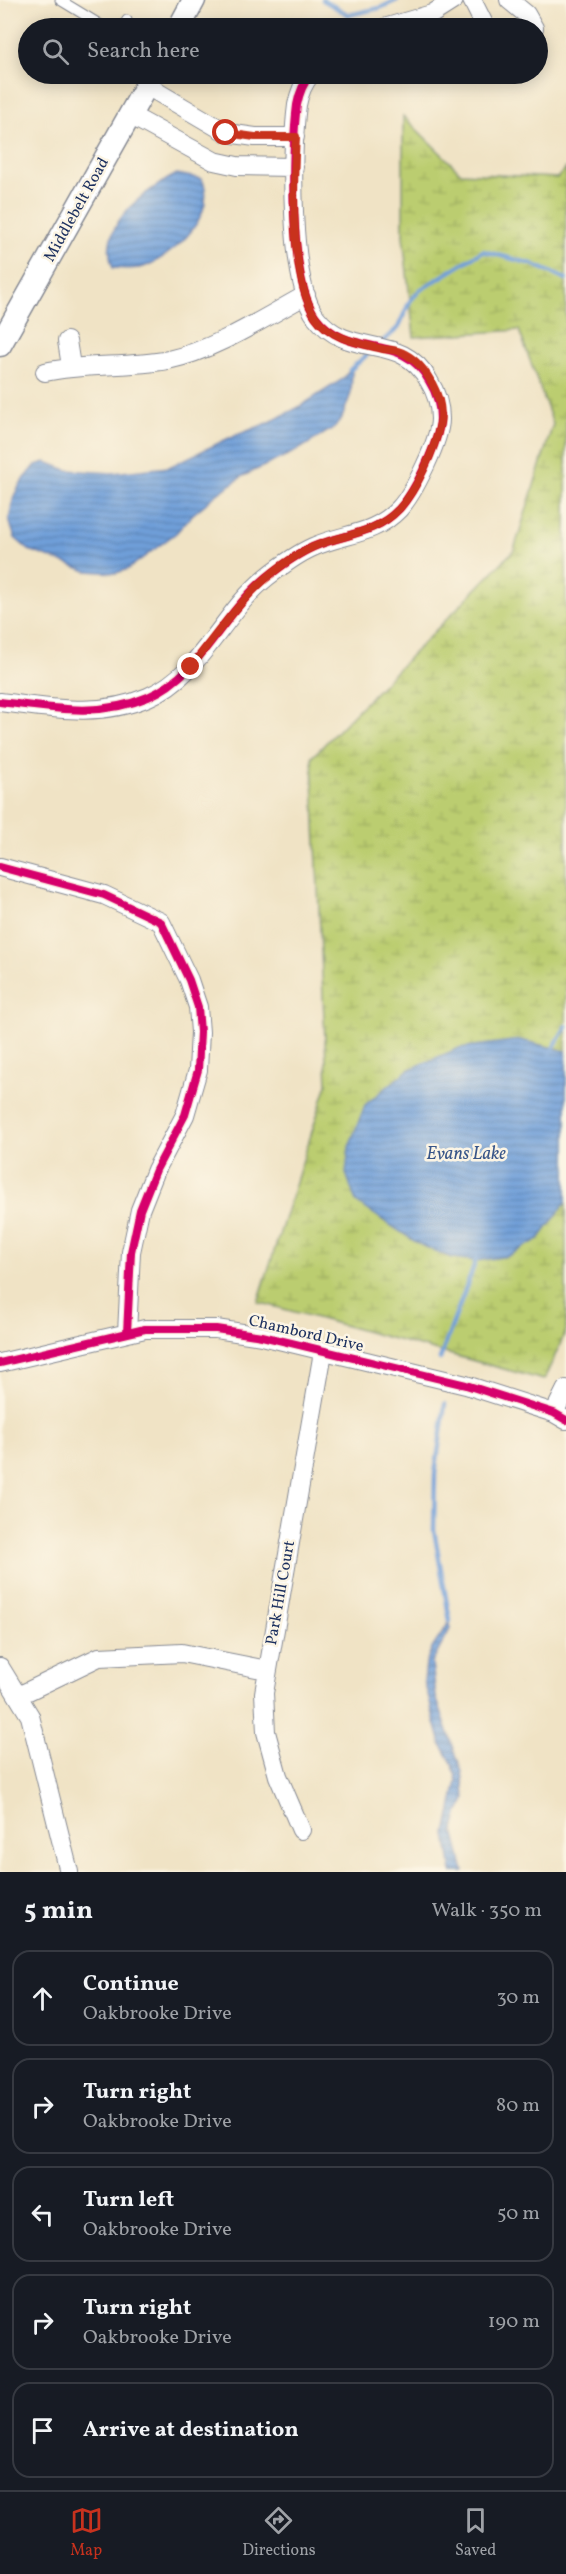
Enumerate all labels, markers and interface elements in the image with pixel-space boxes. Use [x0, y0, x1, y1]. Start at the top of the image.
search box [18, 18, 548, 84]
icon: search [39, 35, 72, 68]
text: Search here [87, 36, 200, 67]
route start [212, 119, 238, 145]
street label: Middlebelt Road [39, 154, 115, 266]
route end [177, 653, 203, 679]
water label: Evans Lake [426, 1142, 506, 1167]
street label: Chambord Drive [246, 1310, 366, 1358]
street label: Park Hill Court [261, 1539, 301, 1647]
text: 5 min [24, 1893, 93, 1929]
text: Walk · 350 m [431, 1897, 542, 1925]
text: Continue [83, 1969, 179, 2000]
icon: ahead [26, 1982, 59, 2015]
text: 30 m [496, 1984, 540, 2012]
text: Oakbrooke Drive [83, 2000, 232, 2028]
text: Turn right [83, 2077, 191, 2108]
icon: right [26, 2090, 59, 2123]
text: 80 m [496, 2092, 540, 2120]
text: Oakbrooke Drive [83, 2108, 232, 2136]
text: Turn left [83, 2185, 174, 2216]
icon: left [26, 2198, 59, 2231]
text: 50 m [497, 2200, 540, 2228]
text: Oakbrooke Drive [83, 2216, 232, 2244]
text: Turn right [83, 2293, 191, 2324]
icon: right [26, 2306, 59, 2339]
text: 190 m [488, 2308, 540, 2336]
text: Oakbrooke Drive [83, 2324, 232, 2352]
icon: arrive [26, 2414, 59, 2447]
text: Arrive at destination [83, 2415, 299, 2446]
tab: Map [70, 2504, 103, 2562]
tab: Directions [242, 2504, 316, 2562]
tab: Saved [455, 2504, 496, 2562]

